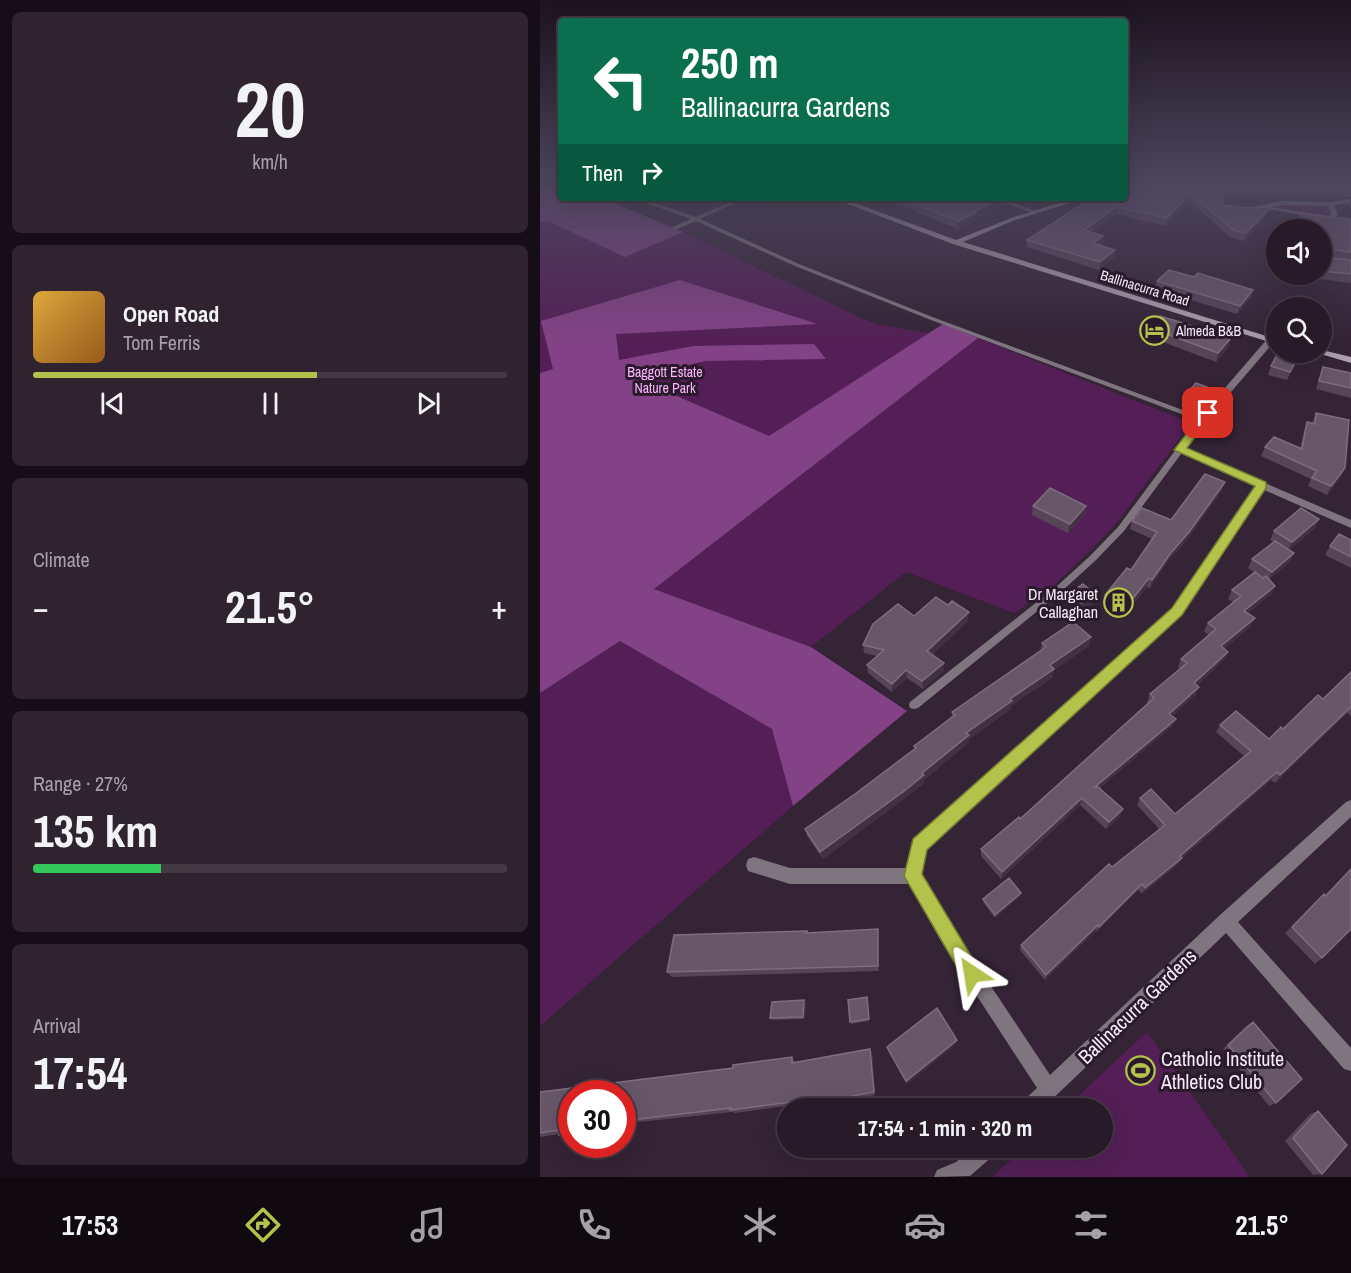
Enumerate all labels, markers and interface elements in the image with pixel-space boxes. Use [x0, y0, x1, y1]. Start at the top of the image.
text: 250 m [681, 35, 779, 91]
icon: left [582, 42, 660, 120]
text: 20 [234, 56, 306, 161]
text: Ballinacurra Gardens [681, 89, 890, 125]
text: km/h [252, 148, 288, 175]
icon: right [635, 156, 668, 189]
text: Then [582, 158, 623, 188]
map controls [1266, 219, 1332, 363]
button: sound [1266, 219, 1332, 285]
street label: Ballinacurra Road [1098, 266, 1192, 310]
button: search [1266, 297, 1332, 363]
text: Open Road [123, 299, 219, 329]
hotel icon: Almeda B&B [1139, 315, 1171, 347]
place label: Almeda B&B [1175, 322, 1241, 340]
text: Tom Ferris [123, 329, 201, 356]
park label: Baggott Estate Nature Park [627, 363, 703, 397]
icon: previous [96, 387, 129, 420]
icon: pause [254, 387, 287, 420]
icon: next [412, 387, 445, 420]
pin [1182, 387, 1233, 438]
icon: arrive [1191, 396, 1224, 429]
text: Climate [33, 546, 90, 573]
text: 21.5° [225, 576, 315, 637]
place label: Dr Margaret Callaghan [1028, 583, 1098, 623]
text: − [33, 585, 49, 629]
text: + [491, 585, 507, 629]
building icon: Dr Margaret Callaghan [1103, 587, 1135, 619]
text: Range · 27% [33, 770, 128, 797]
text: 135 km [33, 800, 158, 861]
position arrow [940, 942, 1004, 1006]
street label: Ballinacurra Gardens [1072, 942, 1202, 1070]
text: Arrival [33, 1012, 80, 1039]
text: 17:54 [33, 1042, 127, 1103]
place label: Catholic Institute Athletics Club [1160, 1045, 1284, 1095]
sports icon: Catholic Institute Athletics Club [1124, 1054, 1156, 1086]
speed limit sign: 30 [558, 1080, 636, 1158]
text: 17:54 · 1 min · 320 m [858, 1113, 1032, 1143]
icon: directions [242, 1204, 284, 1246]
icon: music [407, 1204, 449, 1246]
icon: phone [573, 1204, 615, 1246]
icon: climate [739, 1204, 781, 1246]
icon: car [904, 1204, 946, 1246]
icon: filters [1070, 1204, 1112, 1246]
text: 17:53 [62, 1207, 118, 1243]
text: 21.5° [1235, 1207, 1289, 1243]

